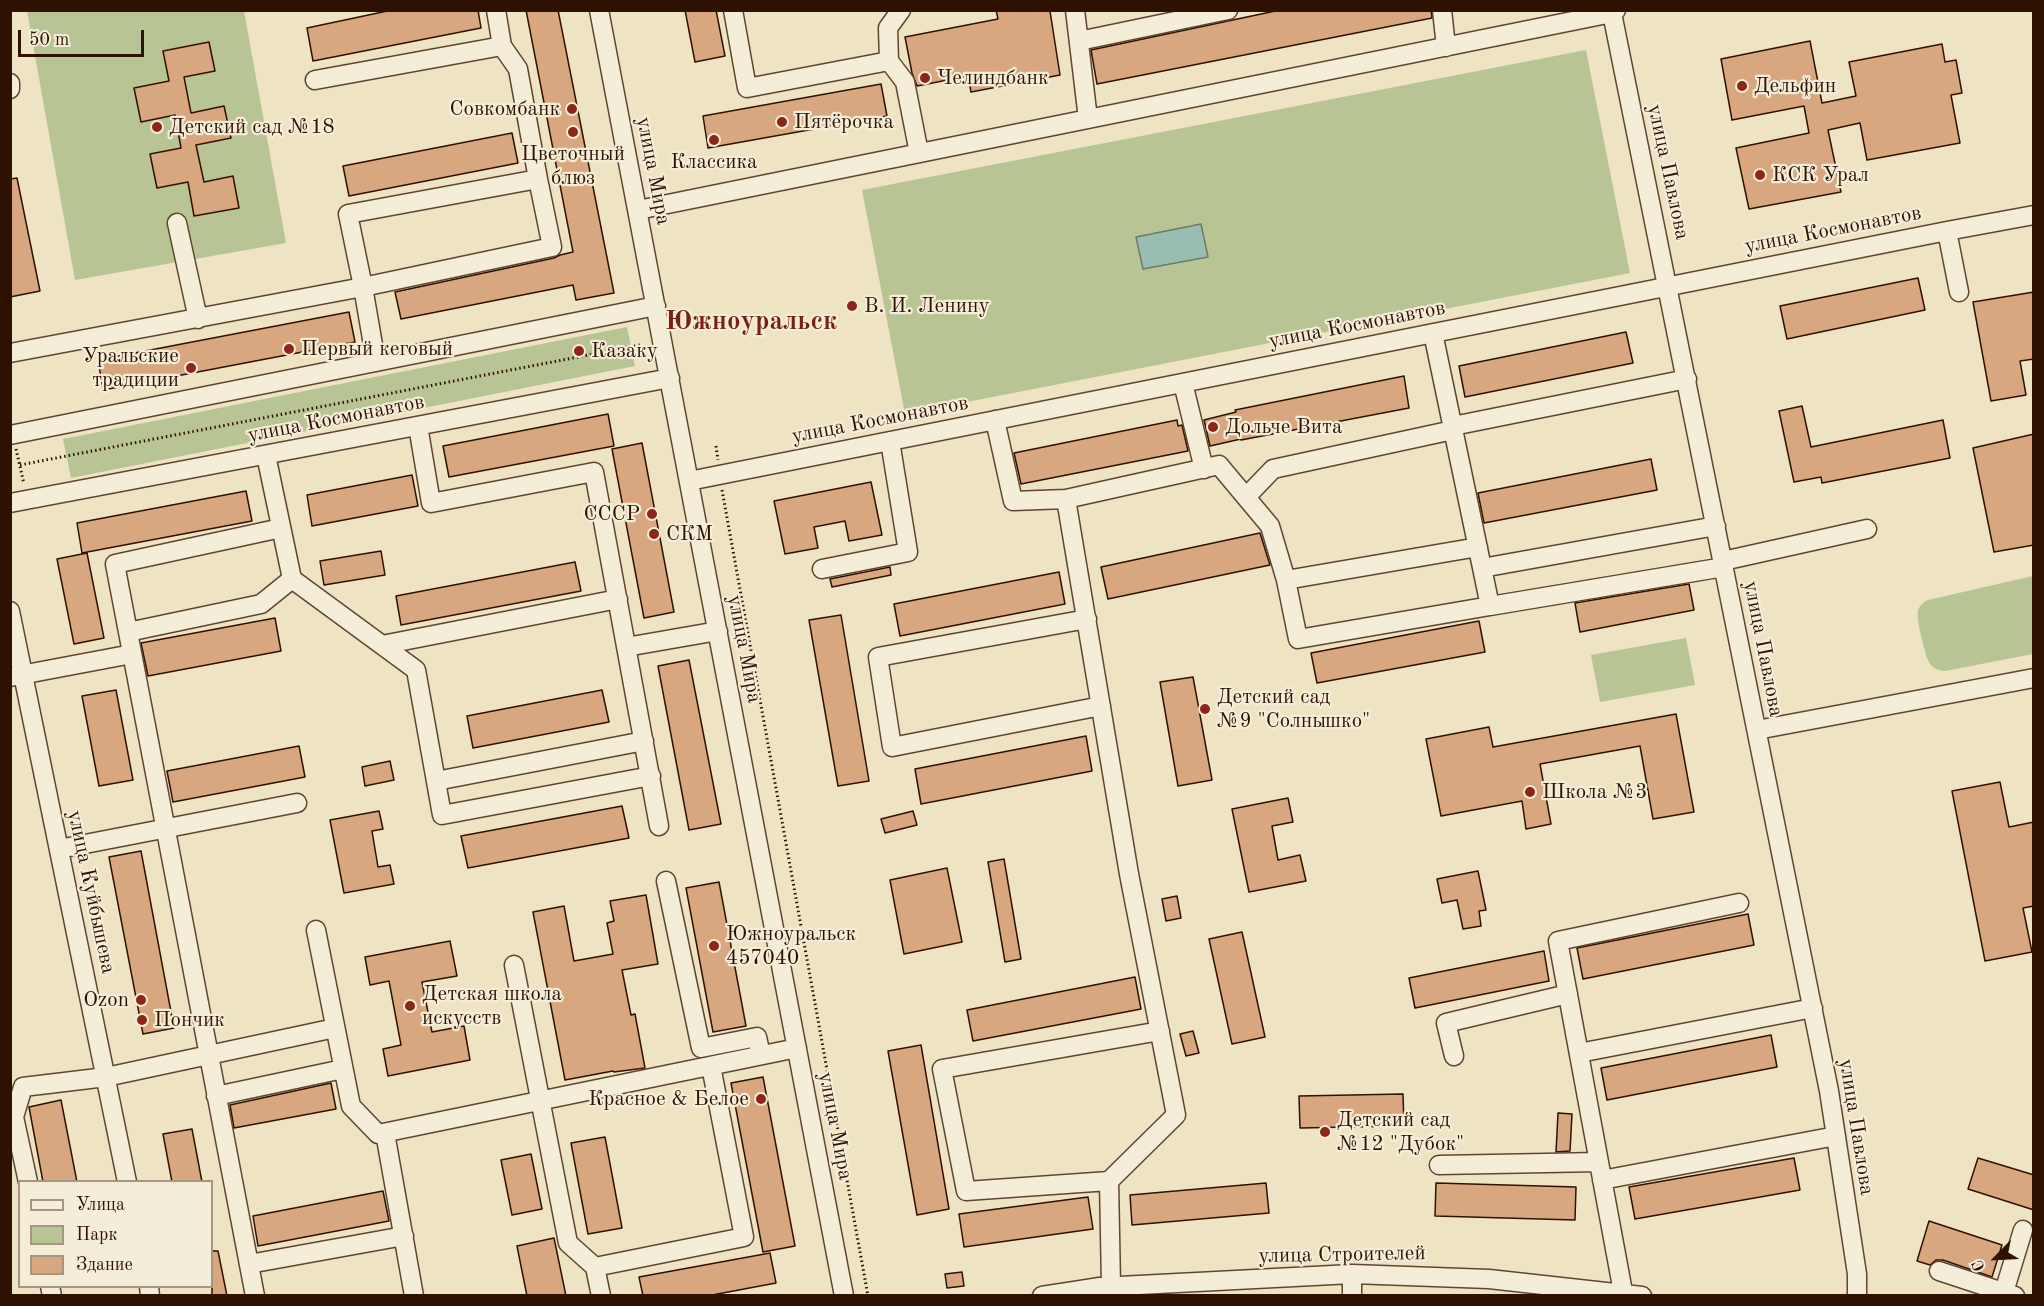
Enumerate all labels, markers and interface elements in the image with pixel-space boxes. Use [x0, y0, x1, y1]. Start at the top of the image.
scale bar [21, 18, 147, 56]
text: 50 m [29, 31, 69, 49]
place label: Челиндбанк [937, 65, 1049, 91]
marker: Челиндбанк [918, 71, 932, 85]
place label: Дельфин [1754, 73, 1836, 99]
marker: Дельфин [1735, 79, 1749, 93]
place label: Совкомбанк [450, 96, 560, 122]
marker: Совкомбанк [565, 102, 579, 116]
street label: улица Павлова [1641, 102, 1695, 242]
place label: Пятёрочка [794, 109, 894, 135]
place label: Детский сад №18 [169, 114, 335, 140]
street label: улица Мира [630, 115, 676, 227]
marker: Пятёрочка [775, 115, 789, 129]
marker: Детский сад №18 [150, 120, 164, 134]
marker: Цветочный блюз [566, 125, 580, 139]
marker: Классика [707, 133, 721, 147]
place label: Цветочный блюз [521, 141, 625, 191]
place label: Классика [671, 149, 757, 175]
place label: КСК Урал [1772, 162, 1869, 188]
marker: КСК Урал [1753, 168, 1767, 182]
street label: улица Космонавтов [1743, 201, 1923, 259]
place label: В. И. Ленину [864, 293, 990, 319]
street label: улица Космонавтов [1267, 296, 1447, 354]
marker: В. И. Ленину [845, 299, 859, 313]
district label: Южноуральск [665, 306, 837, 338]
place label: Первый кеговый [301, 336, 453, 362]
place label: Казаку [591, 338, 658, 364]
marker: Первый кеговый [282, 342, 296, 356]
place label: Уральские традиции [82, 343, 179, 393]
marker: Казаку [572, 344, 586, 358]
marker: Уральские традиции [184, 361, 198, 375]
street label: улица Космонавтов [246, 390, 426, 448]
street label: улица Космонавтов [790, 391, 970, 449]
place label: Дольче Вита [1225, 414, 1342, 440]
marker: Дольче Вита [1206, 420, 1220, 434]
place label: СССР [584, 501, 640, 527]
marker: СССР [645, 507, 659, 521]
place label: СКМ [666, 521, 713, 547]
marker: СКМ [647, 527, 661, 541]
street label: улица Павлова [1737, 579, 1789, 719]
street label: улица Мира [721, 593, 767, 705]
place label: Детский сад №9 "Солнышко" [1217, 684, 1370, 734]
marker: Детский сад №9 "Солнышко" [1198, 702, 1212, 716]
place label: Школа №3 [1542, 779, 1648, 805]
marker: Школа №3 [1523, 785, 1537, 799]
street label: улица Куйбышева [61, 808, 121, 976]
place label: Южноуральск 457040 [726, 921, 856, 971]
marker: Южноуральск 457040 [707, 939, 721, 953]
place label: Детская школа искусств [422, 981, 562, 1031]
place label: Ozon [83, 987, 129, 1013]
marker: Ozon [134, 993, 148, 1007]
marker: Детская школа искусств [403, 999, 417, 1013]
place label: Пончик [154, 1007, 225, 1033]
marker: Пончик [135, 1013, 149, 1027]
street label: улица Павлова [1833, 1057, 1879, 1197]
street label: улица Мира [812, 1070, 858, 1182]
place label: Красное & Белое [588, 1086, 749, 1112]
marker: Красное & Белое [754, 1092, 768, 1106]
place label: Детский сад №12 "Дубок" [1337, 1107, 1464, 1157]
marker: Детский сад №12 "Дубок" [1318, 1125, 1332, 1139]
legend [18, 1180, 213, 1288]
text: Улица [76, 1196, 125, 1214]
text: Парк [76, 1226, 117, 1244]
north arrow [1966, 1228, 2026, 1288]
street label: улица Строителей [1258, 1241, 1426, 1269]
text: Здание [76, 1256, 133, 1274]
text: С [1970, 1257, 1989, 1273]

